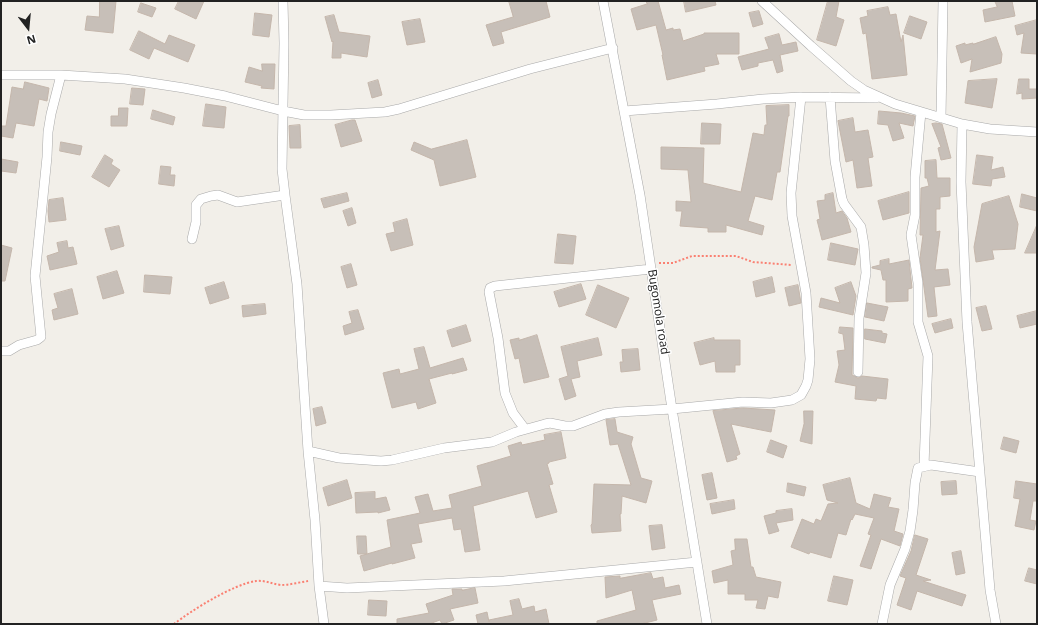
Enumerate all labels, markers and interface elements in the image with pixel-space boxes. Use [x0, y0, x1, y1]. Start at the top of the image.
north arrow [8, 8, 48, 48]
text: N [25, 32, 38, 48]
street label: Bugomola road [644, 268, 672, 356]

